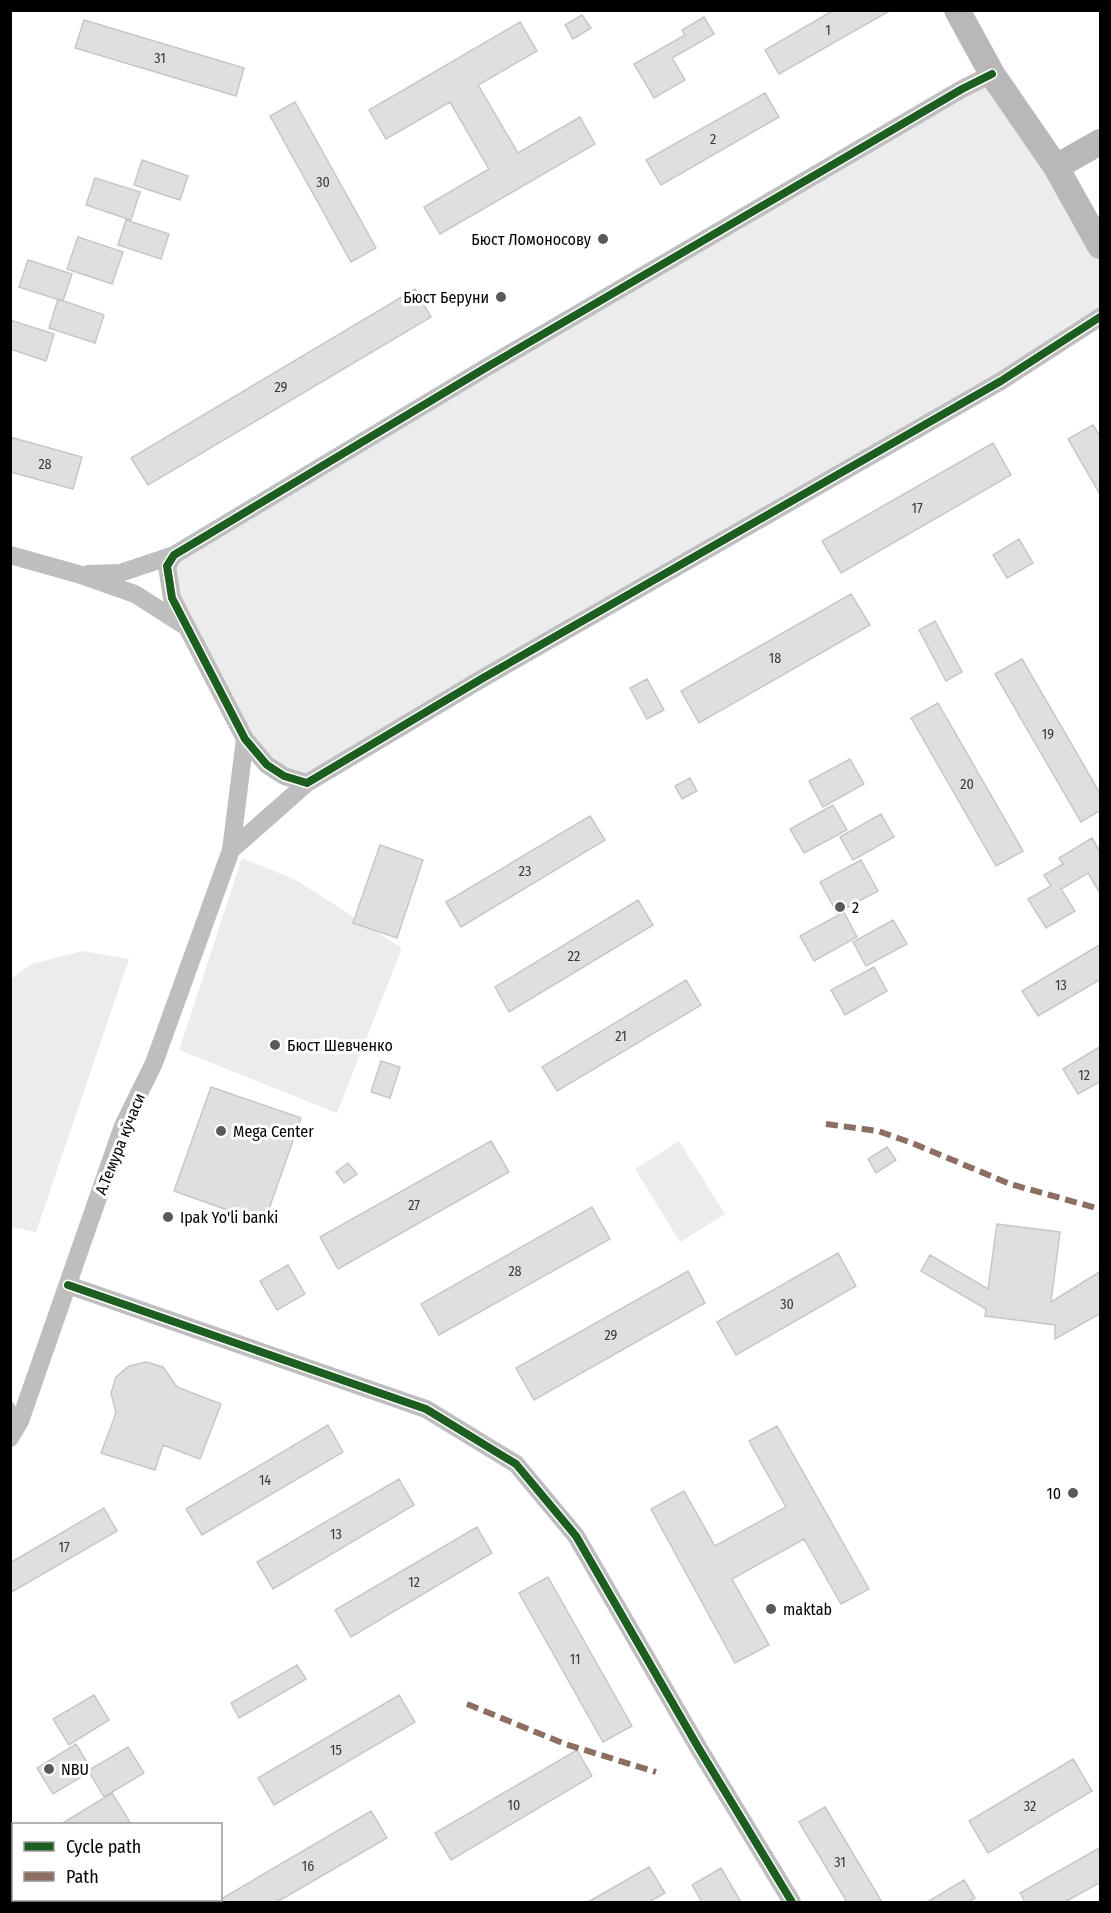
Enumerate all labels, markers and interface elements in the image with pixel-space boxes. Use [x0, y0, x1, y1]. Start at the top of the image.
house number: 1 [825, 22, 831, 39]
house number: 31 [154, 50, 166, 67]
house number: 2 [710, 131, 716, 148]
house number: 30 [316, 174, 330, 191]
place label: Бюст Ломоносову [471, 230, 592, 249]
marker: Бюст Ломоносову [596, 232, 610, 246]
place label: Бюст Беруни [403, 288, 489, 307]
marker: Бюст Беруни [494, 290, 508, 304]
house number: 29 [275, 379, 288, 396]
house number: 28 [38, 456, 52, 473]
house number: 17 [911, 500, 923, 517]
house number: 18 [769, 650, 781, 667]
house number: 19 [1042, 726, 1054, 743]
house number: 20 [960, 776, 974, 793]
house number: 23 [519, 863, 531, 880]
place label: 2 [852, 898, 859, 917]
marker: 2 [833, 900, 847, 914]
house number: 22 [568, 948, 580, 965]
house number: 13 [1055, 977, 1067, 994]
house number: 21 [615, 1028, 627, 1045]
place label: Бюст Шевченко [287, 1036, 393, 1055]
marker: Бюст Шевченко [268, 1038, 282, 1052]
house number: 12 [1078, 1067, 1090, 1084]
street label: А.Темура кўчаси [91, 1090, 149, 1198]
place label: Mega Center [233, 1122, 314, 1141]
marker: Mega Center [214, 1124, 228, 1138]
house number: 27 [408, 1197, 420, 1214]
place label: Ipak Yo'li banki [180, 1208, 278, 1227]
marker: Ipak Yo'li banki [161, 1210, 175, 1224]
house number: 28 [508, 1263, 522, 1280]
house number: 30 [780, 1296, 794, 1313]
house number: 29 [605, 1327, 618, 1344]
house number: 14 [259, 1472, 271, 1489]
place label: 10 [1046, 1484, 1061, 1503]
marker: 10 [1066, 1486, 1080, 1500]
house number: 13 [330, 1526, 342, 1543]
house number: 17 [58, 1539, 70, 1556]
house number: 12 [408, 1574, 420, 1591]
place label: maktab [783, 1600, 832, 1619]
marker: maktab [764, 1602, 778, 1616]
house number: 11 [570, 1651, 580, 1668]
house number: 15 [330, 1742, 342, 1759]
place label: NBU [61, 1760, 89, 1779]
marker: NBU [42, 1762, 56, 1776]
house number: 10 [508, 1797, 520, 1814]
house number: 32 [1024, 1798, 1036, 1815]
legend [12, 1823, 222, 1901]
text: Cycle path [66, 1836, 141, 1858]
house number: 31 [834, 1854, 846, 1871]
house number: 16 [302, 1858, 314, 1875]
text: Path [66, 1866, 99, 1888]

